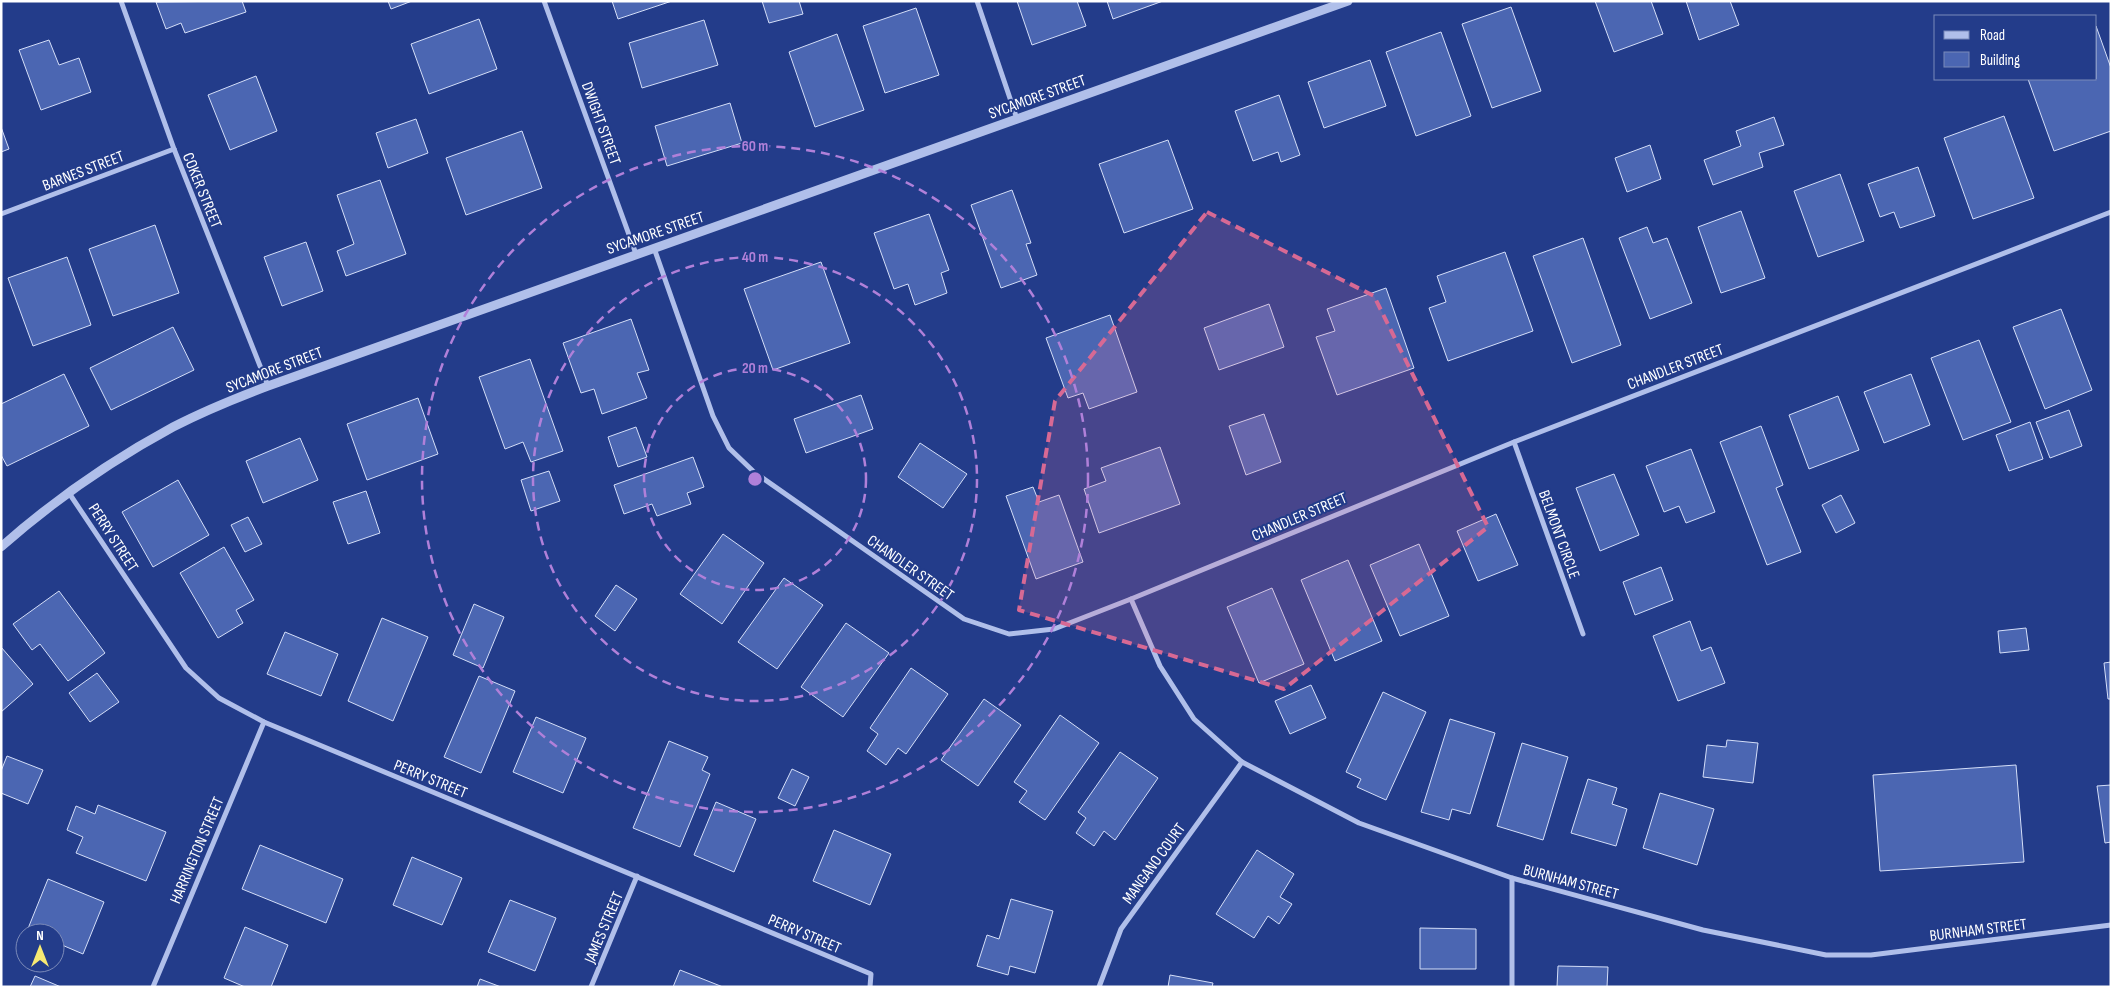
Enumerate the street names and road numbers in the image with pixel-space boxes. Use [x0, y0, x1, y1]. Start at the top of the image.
street label: SYCAMORE STREET [986, 71, 1089, 124]
street label: DWIGHT STREET [577, 79, 625, 168]
street label: BARNES STREET [40, 147, 127, 196]
street label: COKER STREET [178, 150, 226, 231]
street label: SYCAMORE STREET [604, 208, 707, 259]
street label: CHANDLER STREET [1625, 340, 1727, 394]
street label: SYCAMORE STREET [224, 343, 326, 398]
street label: BELMONT CIRCLE [1534, 488, 1583, 581]
street label: CHANDLER STREET [1249, 489, 1350, 546]
street label: PERRY STREET [84, 500, 142, 576]
street label: CHANDLER STREET [863, 531, 958, 605]
street label: PERRY STREET [391, 756, 470, 803]
street label: HARRINGTON STREET [166, 794, 229, 907]
street label: MANGANO COURT [1119, 819, 1190, 908]
street label: BURNHAM STREET [1521, 861, 1621, 904]
street label: JAMES STREET [580, 888, 628, 967]
street label: PERRY STREET [765, 911, 844, 958]
street label: BURNHAM STREET [1928, 915, 2028, 946]

